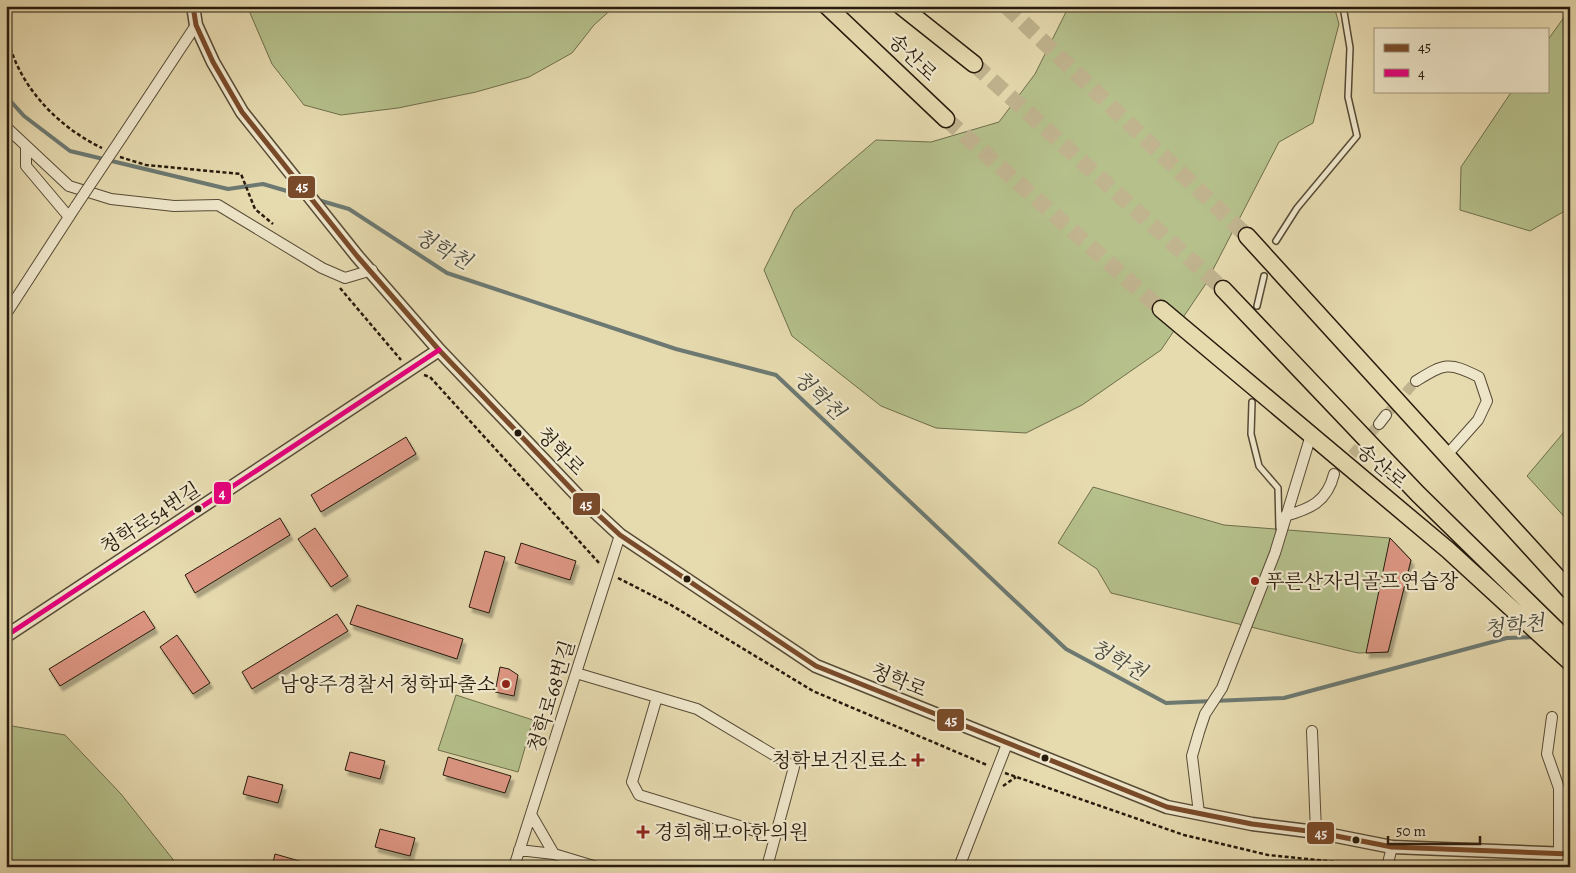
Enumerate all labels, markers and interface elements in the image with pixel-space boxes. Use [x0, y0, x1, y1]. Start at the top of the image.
street label: 송산로 [882, 28, 943, 87]
legend [1374, 28, 1548, 92]
text: 45 [1418, 37, 1431, 57]
text: 4 [1418, 63, 1425, 83]
line badge: 45 [287, 175, 316, 199]
text: 45 [296, 177, 308, 196]
water label: 청학천 [410, 222, 478, 277]
water label: 청학천 [787, 364, 852, 427]
street label: 청학로 [531, 421, 590, 482]
unlabelled marker [513, 428, 523, 438]
street label: 송산로 [1351, 437, 1413, 495]
street label: 청학로54번길 [95, 476, 206, 561]
line badge: 4 [213, 481, 232, 505]
text: 4 [219, 484, 226, 503]
line badge: 45 [572, 492, 601, 516]
text: 45 [580, 495, 592, 514]
unlabelled marker [193, 504, 203, 514]
place label: 푸른산자리골프연습장 [1265, 568, 1459, 595]
unlabelled marker [682, 574, 692, 584]
marker: 푸른산자리골프연습장 [1249, 575, 1261, 587]
water label: 청학천 [1482, 608, 1548, 644]
water label: 청학천 [1085, 633, 1153, 688]
street label: 청학로68번길 [522, 637, 581, 755]
street label: 청학로 [867, 657, 931, 704]
place label: 남양주경찰서 청학파출소 [280, 671, 496, 698]
marker: 남양주경찰서 청학파출소 [500, 678, 512, 690]
line badge: 45 [936, 708, 965, 732]
text: 45 [945, 711, 957, 730]
place label: 청학보건진료소 [772, 747, 907, 774]
marker: 청학보건진료소 [911, 753, 925, 767]
unlabelled marker [1040, 753, 1050, 763]
scale bar [1388, 813, 1481, 845]
place label: 경희해모아한의원 [654, 819, 809, 846]
line badge: 45 [1306, 821, 1335, 845]
text: 50 m [1396, 821, 1426, 841]
text: 45 [1315, 824, 1327, 843]
marker: 경희해모아한의원 [636, 825, 650, 839]
unlabelled marker [1351, 835, 1361, 845]

